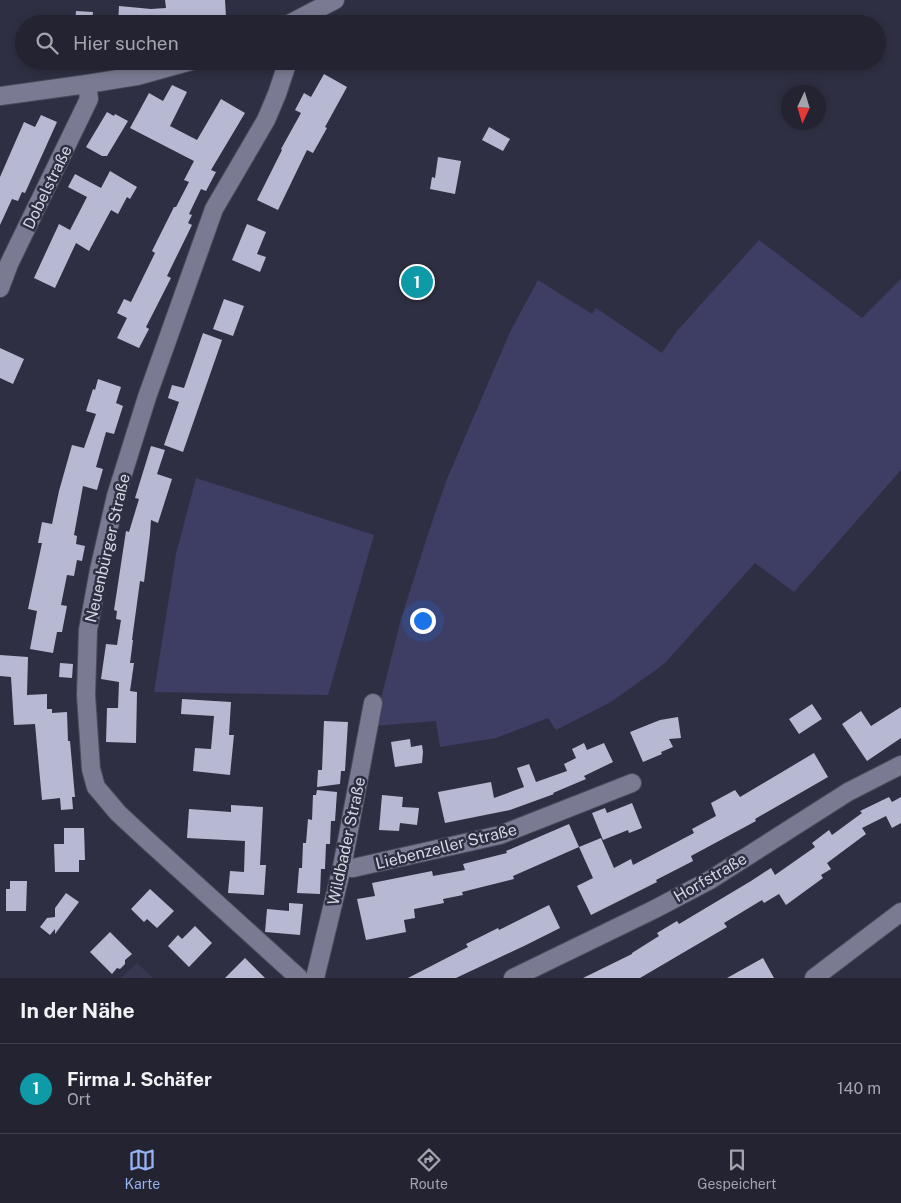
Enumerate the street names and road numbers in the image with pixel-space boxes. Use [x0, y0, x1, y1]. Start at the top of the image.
street label: Dobelstraße [19, 142, 76, 232]
street label: Neuenbürger Straße [81, 472, 134, 624]
street label: Wildbader Straße [324, 775, 369, 907]
street label: Liebenzeller Straße [373, 820, 519, 873]
street label: Horfstraße [670, 849, 750, 906]

